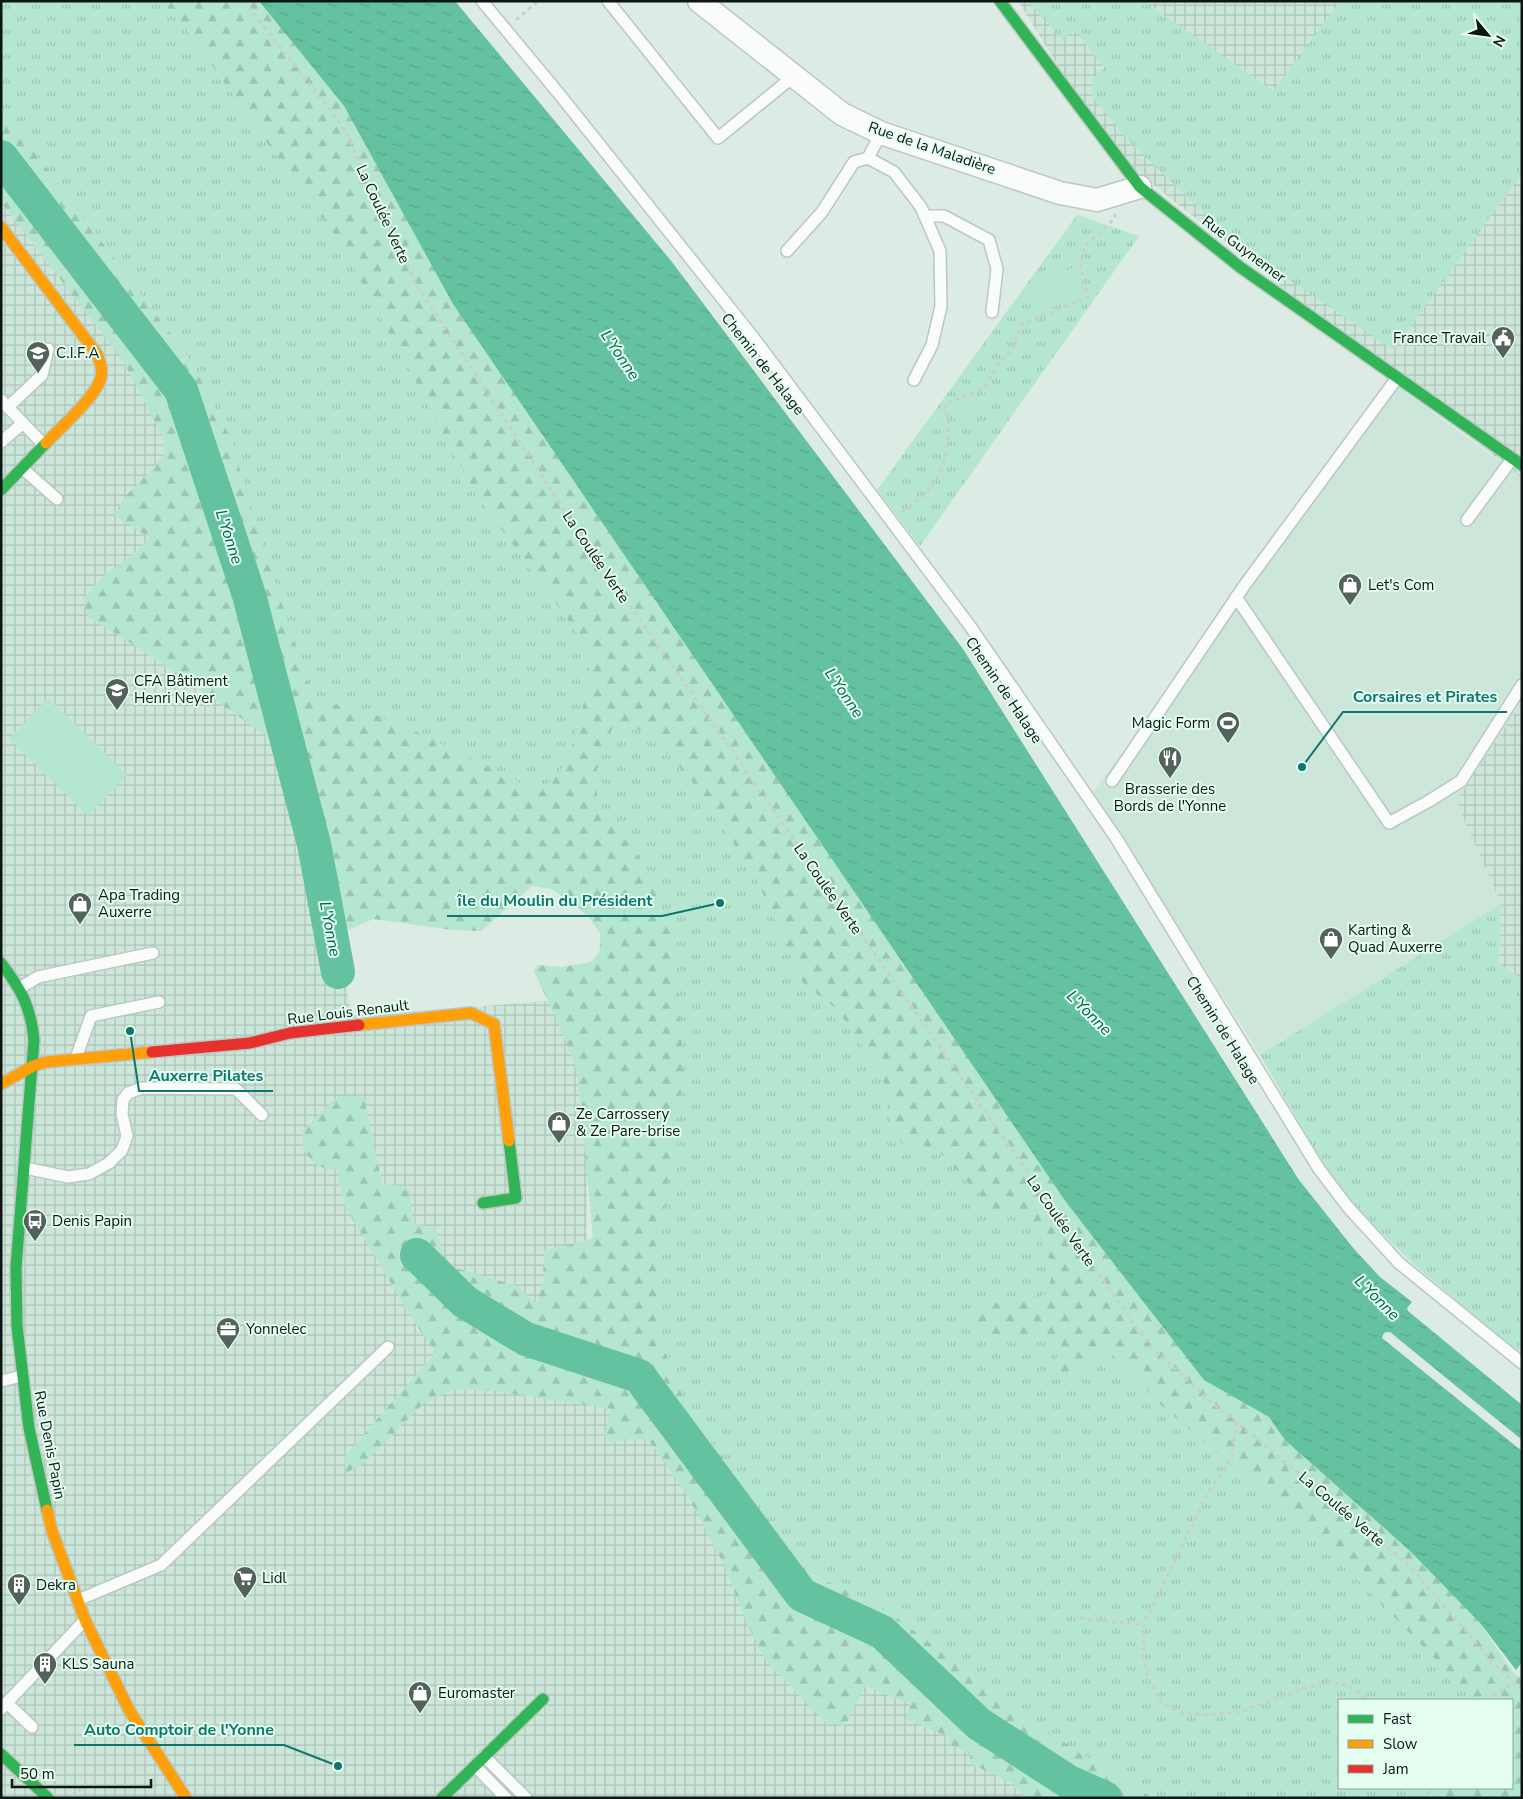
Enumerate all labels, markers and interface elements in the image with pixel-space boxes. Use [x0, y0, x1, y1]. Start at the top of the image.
north arrow [1463, 10, 1513, 60]
text: N [1488, 32, 1510, 50]
street label: Rue de la Maladière [866, 117, 998, 179]
street label: La Coulée Verte [351, 161, 415, 267]
street label: Rue Guynemer [1198, 211, 1290, 287]
street label: Chemin de Halage [717, 309, 809, 419]
public building icon: France Travail [1490, 325, 1516, 359]
water label: L'Yonne [595, 326, 645, 385]
place label: France Travail [1393, 328, 1487, 348]
school or university icon: C.I.F.A [25, 340, 51, 374]
place label: C.I.F.A [56, 343, 99, 363]
water label: L'Yonne [210, 507, 248, 568]
street label: La Coulée Verte [558, 507, 634, 607]
shop icon: Let's Com [1337, 572, 1363, 606]
place label: Let's Com [1368, 575, 1434, 595]
street label: Chemin de Halage [961, 633, 1047, 747]
water label: L'Yonne [819, 664, 869, 723]
place label: CFA Bâtiment Henri Neyer [134, 671, 228, 708]
school or university icon: CFA Bâtiment Henri Neyer [104, 677, 130, 711]
callout: Corsaires et Pirates [1343, 681, 1507, 712]
text: Corsaires et Pirates [1353, 686, 1497, 708]
sports icon: Magic Form [1215, 710, 1241, 744]
place label: Magic Form [1132, 713, 1210, 733]
restaurant icon: Brasserie des Bords de l'Yonne [1157, 745, 1183, 779]
place label: Brasserie des Bords de l'Yonne [1114, 779, 1226, 816]
street label: La Coulée Verte [789, 840, 867, 938]
place label: Apa Trading Auxerre [98, 885, 180, 922]
callout: île du Moulin du Président [447, 885, 662, 916]
text: île du Moulin du Président [456, 890, 653, 912]
shop icon: Apa Trading Auxerre [67, 891, 93, 925]
water label: L'Yonne [314, 899, 346, 959]
place label: Karting & Quad Auxerre [1348, 920, 1442, 957]
shop icon: Karting & Quad Auxerre [1318, 926, 1344, 960]
street label: Chemin de Halage [1182, 972, 1264, 1088]
water label: L'Yonne [1061, 985, 1117, 1041]
street label: Rue Louis Renault [286, 995, 410, 1029]
callout: Auxerre Pilates [139, 1060, 273, 1091]
text: Auxerre Pilates [149, 1065, 264, 1087]
place label: Ze Carrossery & Ze Pare-brise [576, 1104, 680, 1141]
shop icon: Ze Carrossery & Ze Pare-brise [546, 1110, 572, 1144]
street label: La Coulée Verte [1022, 1172, 1100, 1270]
bus stop icon: Denis Papin [22, 1208, 48, 1242]
place label: Denis Papin [52, 1211, 132, 1231]
water label: L'Yonne [1349, 1270, 1405, 1326]
office icon: Yonnelec [215, 1316, 241, 1350]
place label: Yonnelec [245, 1319, 306, 1339]
street label: Rue Denis Papin [30, 1389, 70, 1501]
street label: La Coulée Verte [1295, 1467, 1389, 1551]
supermarket icon: Lidl [232, 1565, 258, 1599]
place label: Lidl [262, 1568, 287, 1588]
building icon: Dekra [6, 1572, 32, 1606]
place label: Dekra [36, 1575, 76, 1595]
building icon: KLS Sauna [32, 1651, 58, 1685]
place label: KLS Sauna [62, 1654, 134, 1674]
shop icon: Euromaster [407, 1680, 433, 1714]
place label: Euromaster [438, 1683, 516, 1703]
legend [1338, 1699, 1513, 1789]
text: Fast [1383, 1709, 1412, 1729]
callout: Auto Comptoir de l'Yonne [74, 1714, 284, 1745]
text: Auto Comptoir de l'Yonne [84, 1719, 274, 1741]
text: Slow [1383, 1734, 1418, 1754]
scale bar [12, 1756, 151, 1788]
text: Jam [1382, 1759, 1409, 1779]
text: 50 m [20, 1764, 55, 1784]

